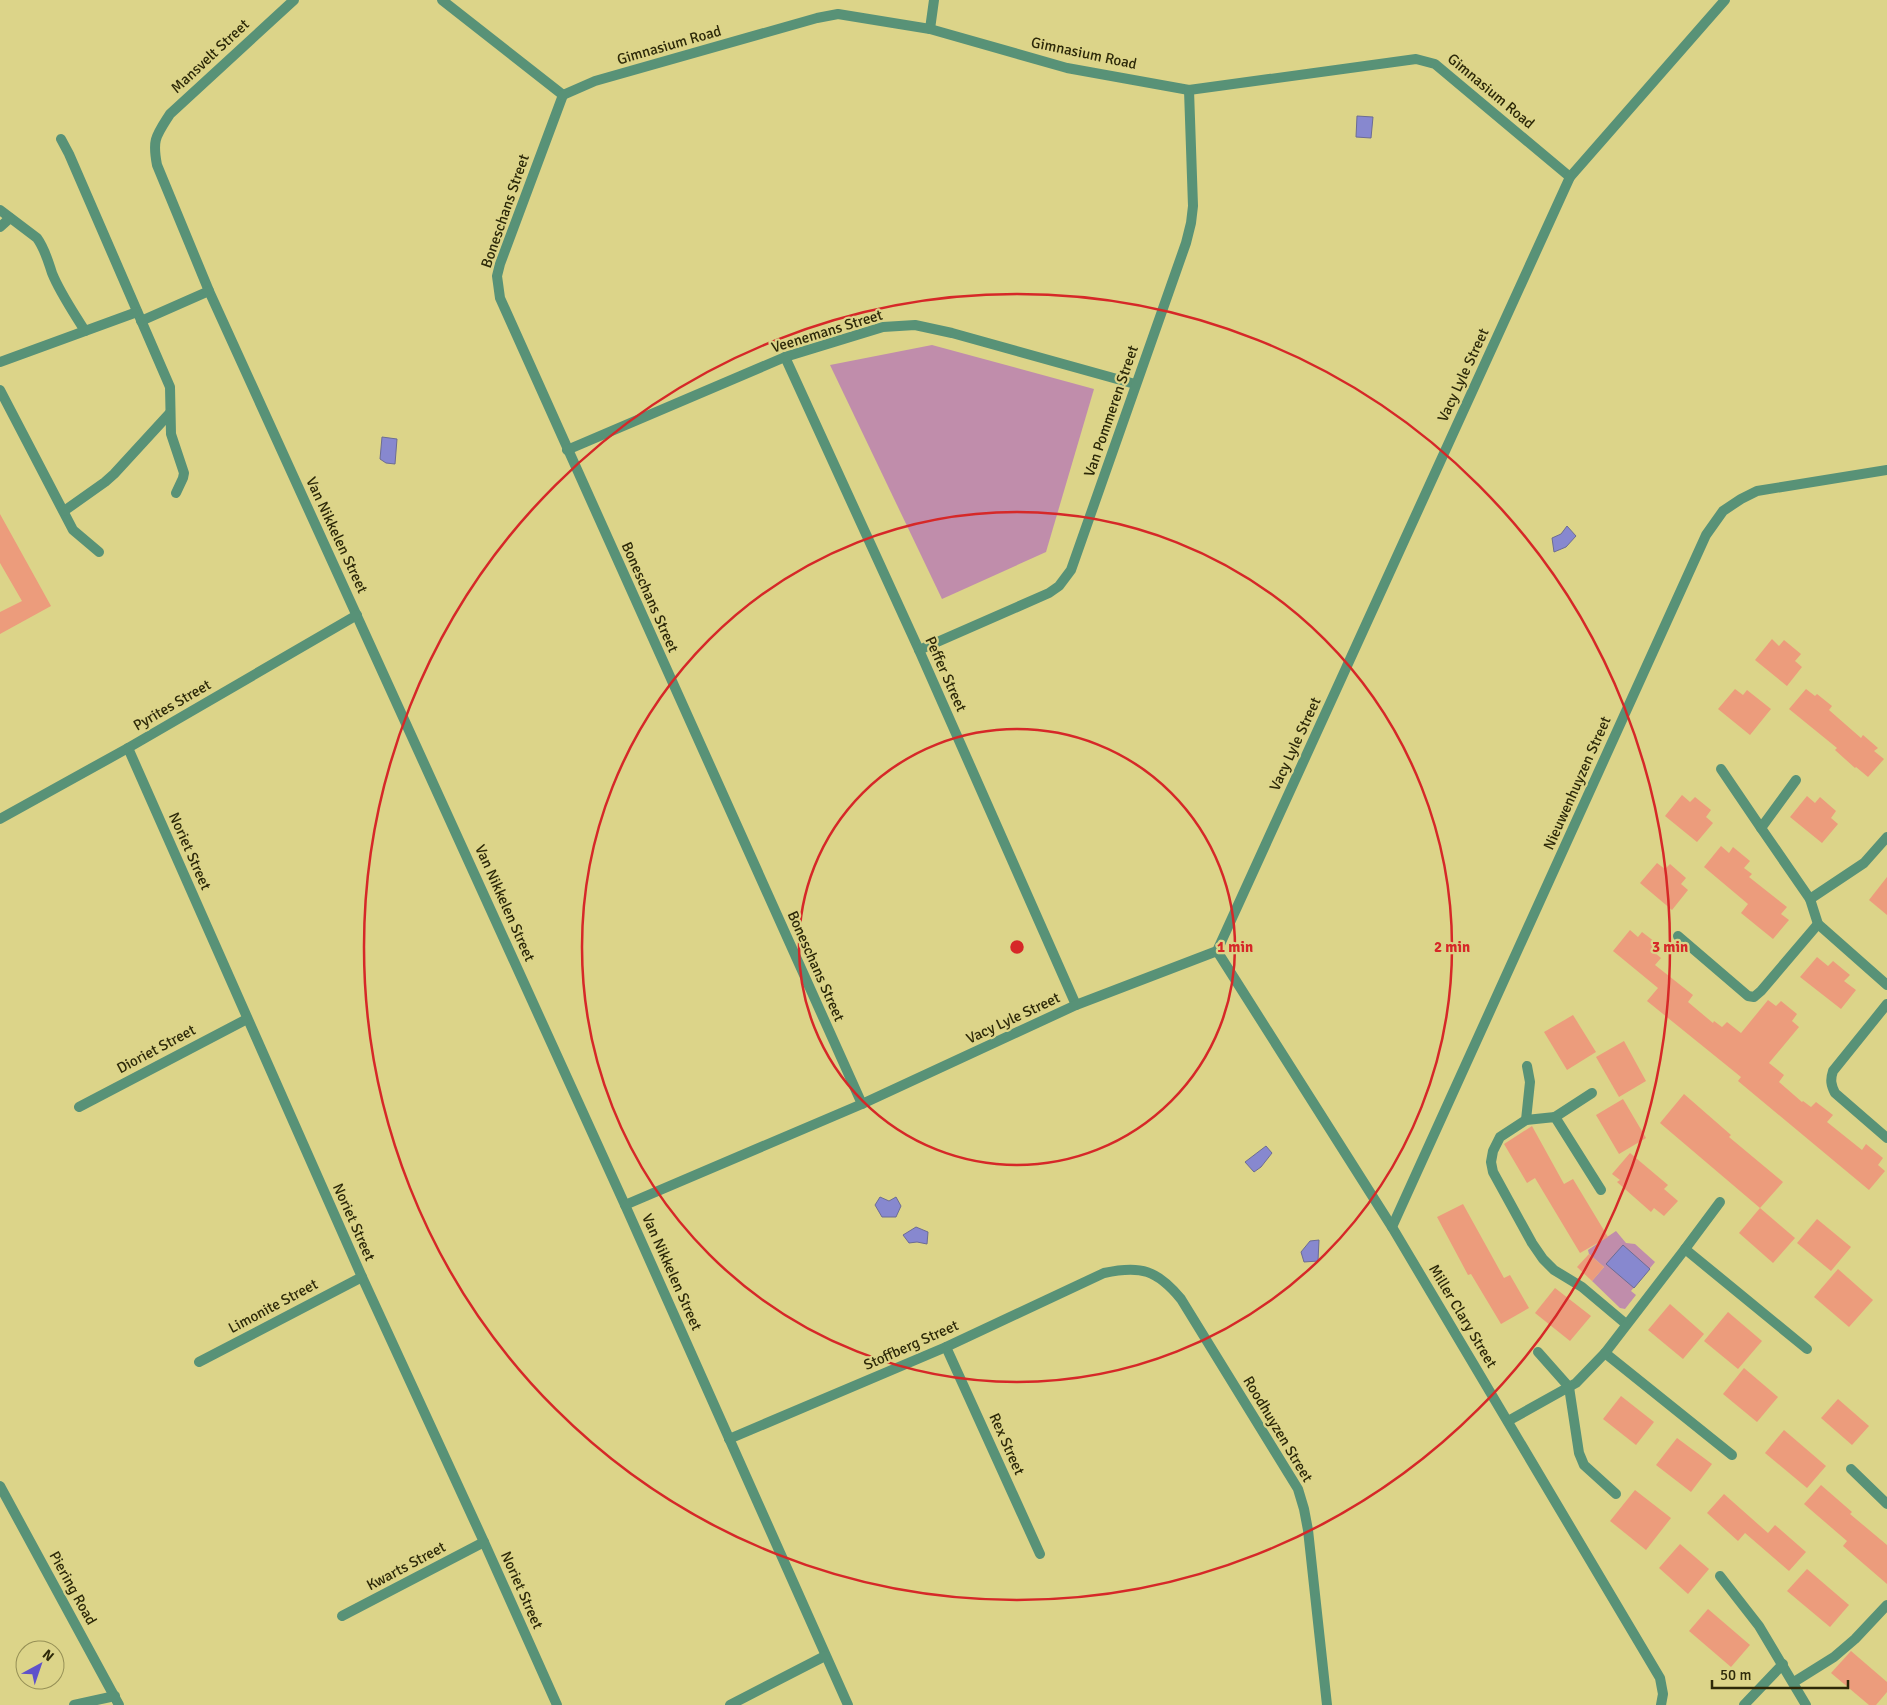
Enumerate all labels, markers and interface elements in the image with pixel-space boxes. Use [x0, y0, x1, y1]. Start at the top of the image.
street label: Mansvelt Street [167, 15, 253, 97]
street label: Gimnasium Road [615, 21, 723, 68]
street label: Gimnasium Road [1029, 33, 1139, 73]
street label: Gimnasium Road [1444, 50, 1538, 133]
street label: Boneschans Street [477, 152, 533, 270]
street label: Veenemans Street [769, 306, 885, 356]
street label: Vacy Lyle Street [1433, 325, 1493, 425]
street label: Van Pommeren Street [1080, 343, 1142, 479]
street label: Van Nikkelen Street [302, 474, 372, 596]
street label: Boneschans Street [618, 539, 682, 655]
street label: Peffer Street [921, 634, 971, 714]
street label: Pyrites Street [130, 675, 214, 735]
street label: Vacy Lyle Street [1265, 694, 1325, 794]
street label: Nieuwenhuyzen Street [1539, 713, 1615, 853]
street label: Noriet Street [165, 809, 215, 893]
street label: Van Nikkelen Street [471, 842, 539, 964]
street label: Boneschans Street [784, 908, 848, 1024]
centre of rings [1008, 938, 1026, 956]
text: 1 min [1217, 938, 1253, 956]
text: 2 min [1434, 938, 1470, 956]
text: 3 min [1652, 938, 1688, 956]
street label: Vacy Lyle Street [963, 988, 1063, 1048]
street label: Dioriet Street [114, 1021, 198, 1077]
street label: Noriet Street [329, 1180, 379, 1264]
street label: Van Nikkelen Street [638, 1211, 706, 1333]
street label: Miller Clary Street [1425, 1261, 1501, 1371]
street label: Limonite Street [225, 1275, 321, 1337]
street label: Stoffberg Street [861, 1316, 961, 1374]
street label: Roodhuyzen Street [1239, 1373, 1317, 1485]
street label: Rex Street [985, 1410, 1029, 1478]
street label: Kwarts Street [363, 1538, 449, 1594]
street label: Piering Road [45, 1548, 101, 1628]
street label: Noriet Street [497, 1548, 547, 1632]
north arrow [15, 1640, 65, 1690]
text: N [39, 1646, 57, 1665]
scale bar [1712, 1658, 1848, 1690]
text: 50 m [1720, 1666, 1751, 1684]

